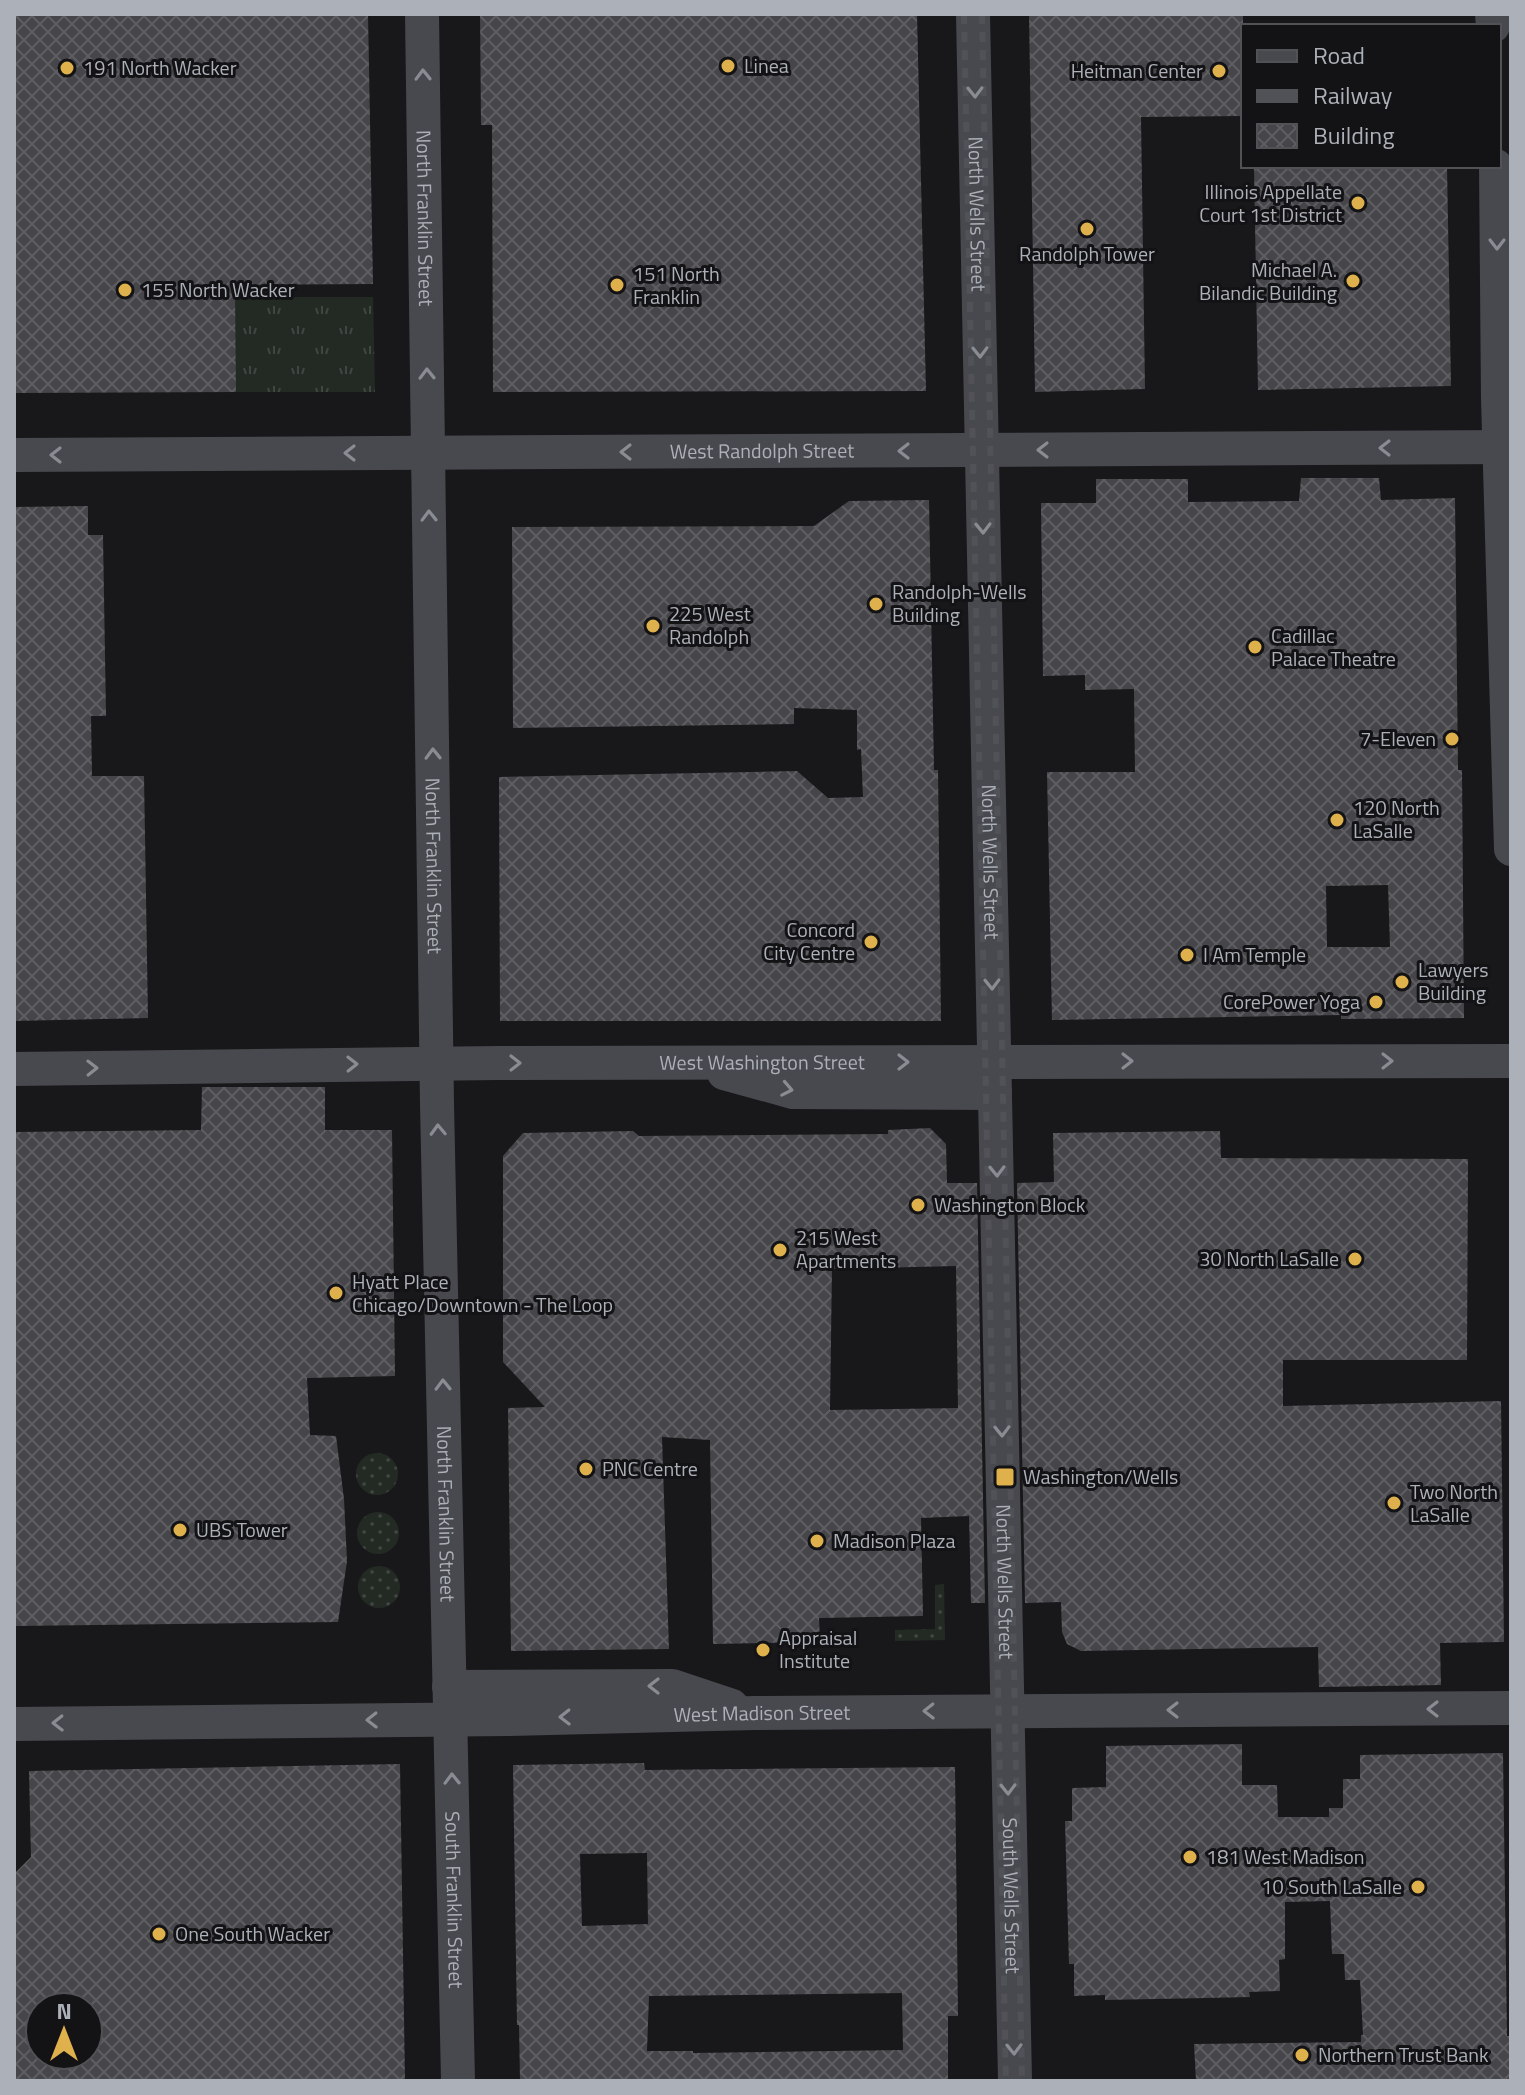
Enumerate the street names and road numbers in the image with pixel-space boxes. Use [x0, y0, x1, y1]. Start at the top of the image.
street label: North Franklin Street [409, 130, 442, 306]
street label: North Wells Street [960, 136, 995, 292]
street label: West Randolph Street [670, 435, 854, 466]
street label: North Franklin Street [418, 778, 451, 954]
street label: North Wells Street [974, 784, 1008, 940]
street label: West Washington Street [659, 1046, 865, 1078]
street label: North Franklin Street [429, 1425, 464, 1602]
street label: North Wells Street [988, 1504, 1022, 1660]
street label: West Madison Street [673, 1696, 850, 1730]
street label: South Franklin Street [437, 1811, 472, 1989]
street label: South Wells Street [995, 1817, 1029, 1974]

